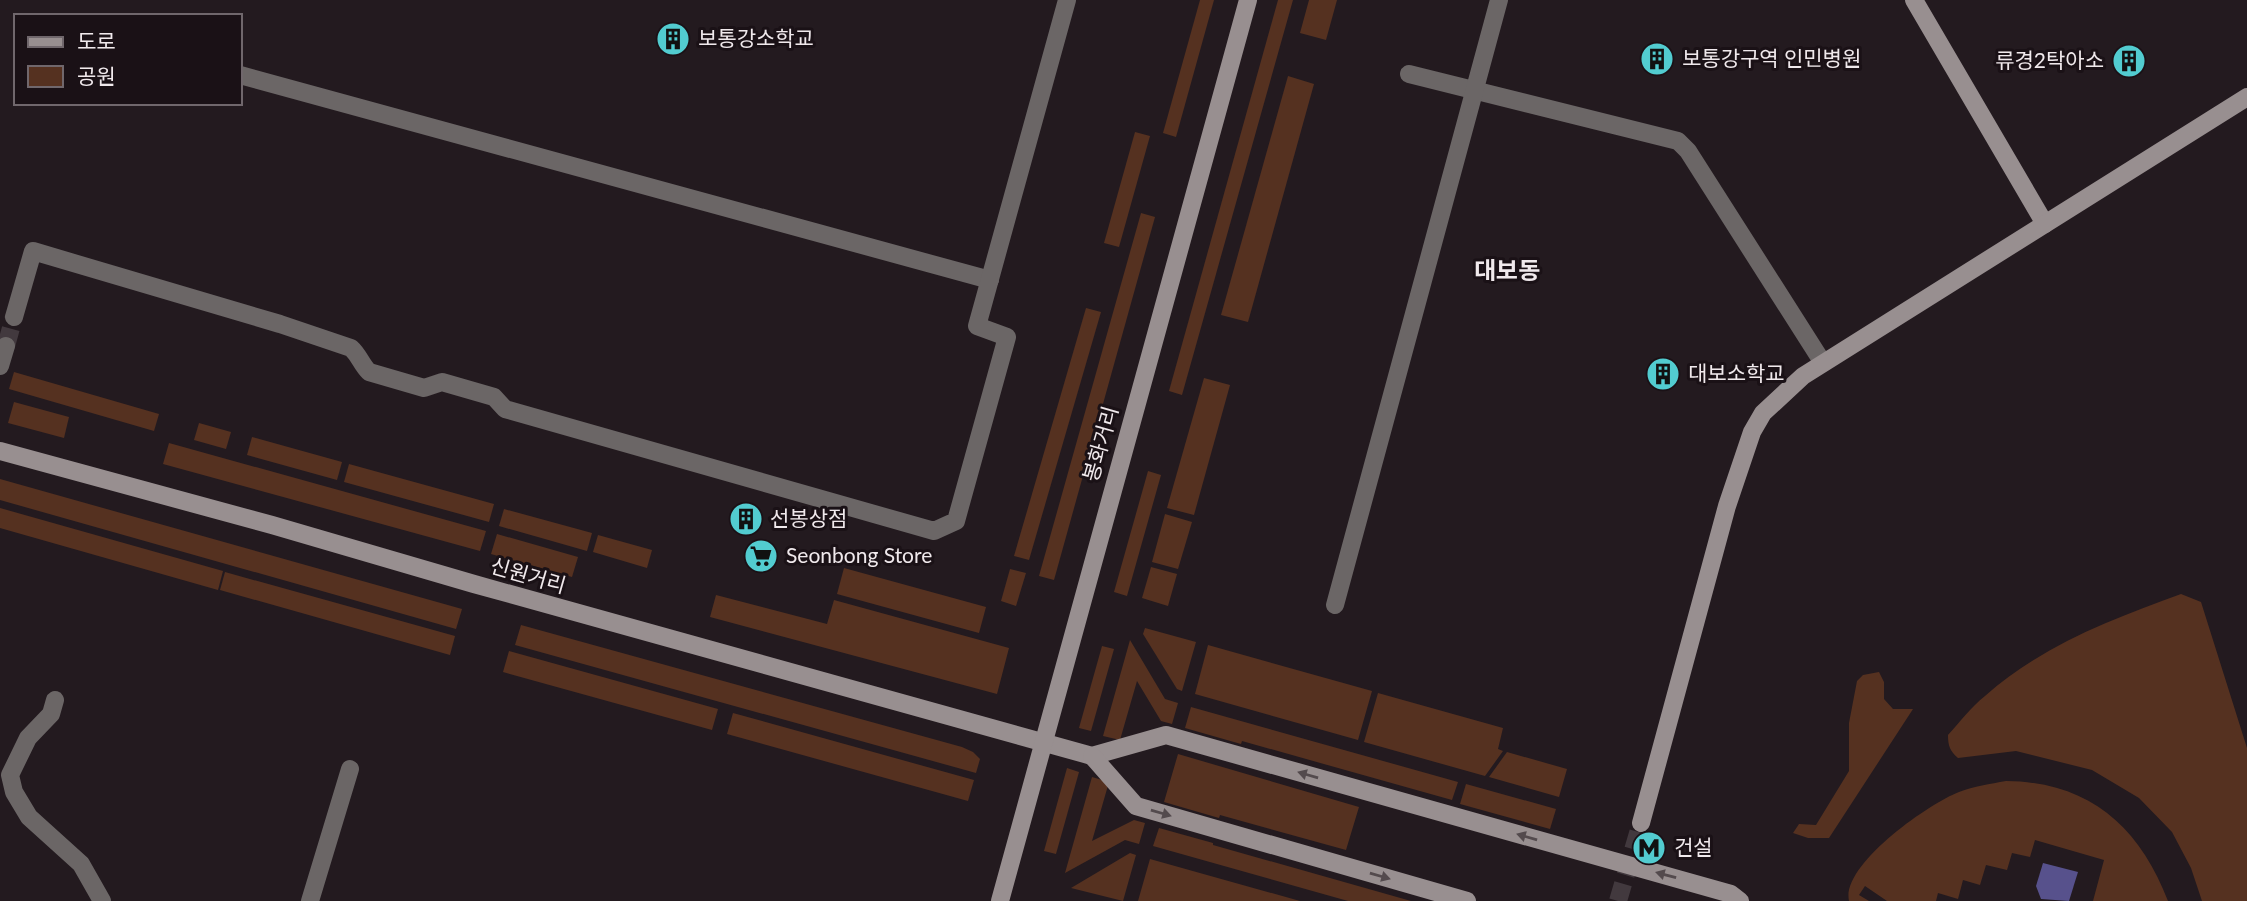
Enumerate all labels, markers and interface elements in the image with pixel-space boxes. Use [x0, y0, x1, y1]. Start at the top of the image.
legend [14, 14, 242, 105]
building icon: 보통강소학교 [654, 20, 692, 58]
place label: 보통강소학교 [698, 25, 814, 50]
text: 도로 [77, 28, 116, 53]
building icon: 보통강구역 인민병원 [1638, 40, 1676, 78]
building icon: 류경2탁아소 [2110, 42, 2148, 80]
place label: 보통강구역 인민병원 [1682, 45, 1861, 70]
place label: 류경2탁아소 [1995, 47, 2104, 72]
text: 공원 [77, 63, 116, 88]
district label: 대보동 [1474, 255, 1540, 284]
building icon: 대보소학교 [1644, 355, 1682, 393]
place label: 대보소학교 [1688, 360, 1785, 385]
street label: 봉화거리 [1077, 403, 1122, 484]
building icon: 선봉상점 [727, 500, 765, 538]
place label: 선봉상점 [770, 505, 847, 530]
supermarket icon: Seonbong Store [742, 537, 780, 575]
place label: Seonbong Store [786, 542, 932, 567]
street label: 신원거리 [488, 552, 569, 597]
one-way arrow [1297, 769, 1319, 780]
one-way arrow [1151, 809, 1172, 819]
metro station icon: 건설 [1630, 829, 1668, 867]
one-way arrow [1516, 831, 1538, 842]
place label: 건설 [1674, 834, 1713, 859]
one-way arrow [1655, 870, 1676, 880]
one-way arrow [1369, 871, 1391, 882]

